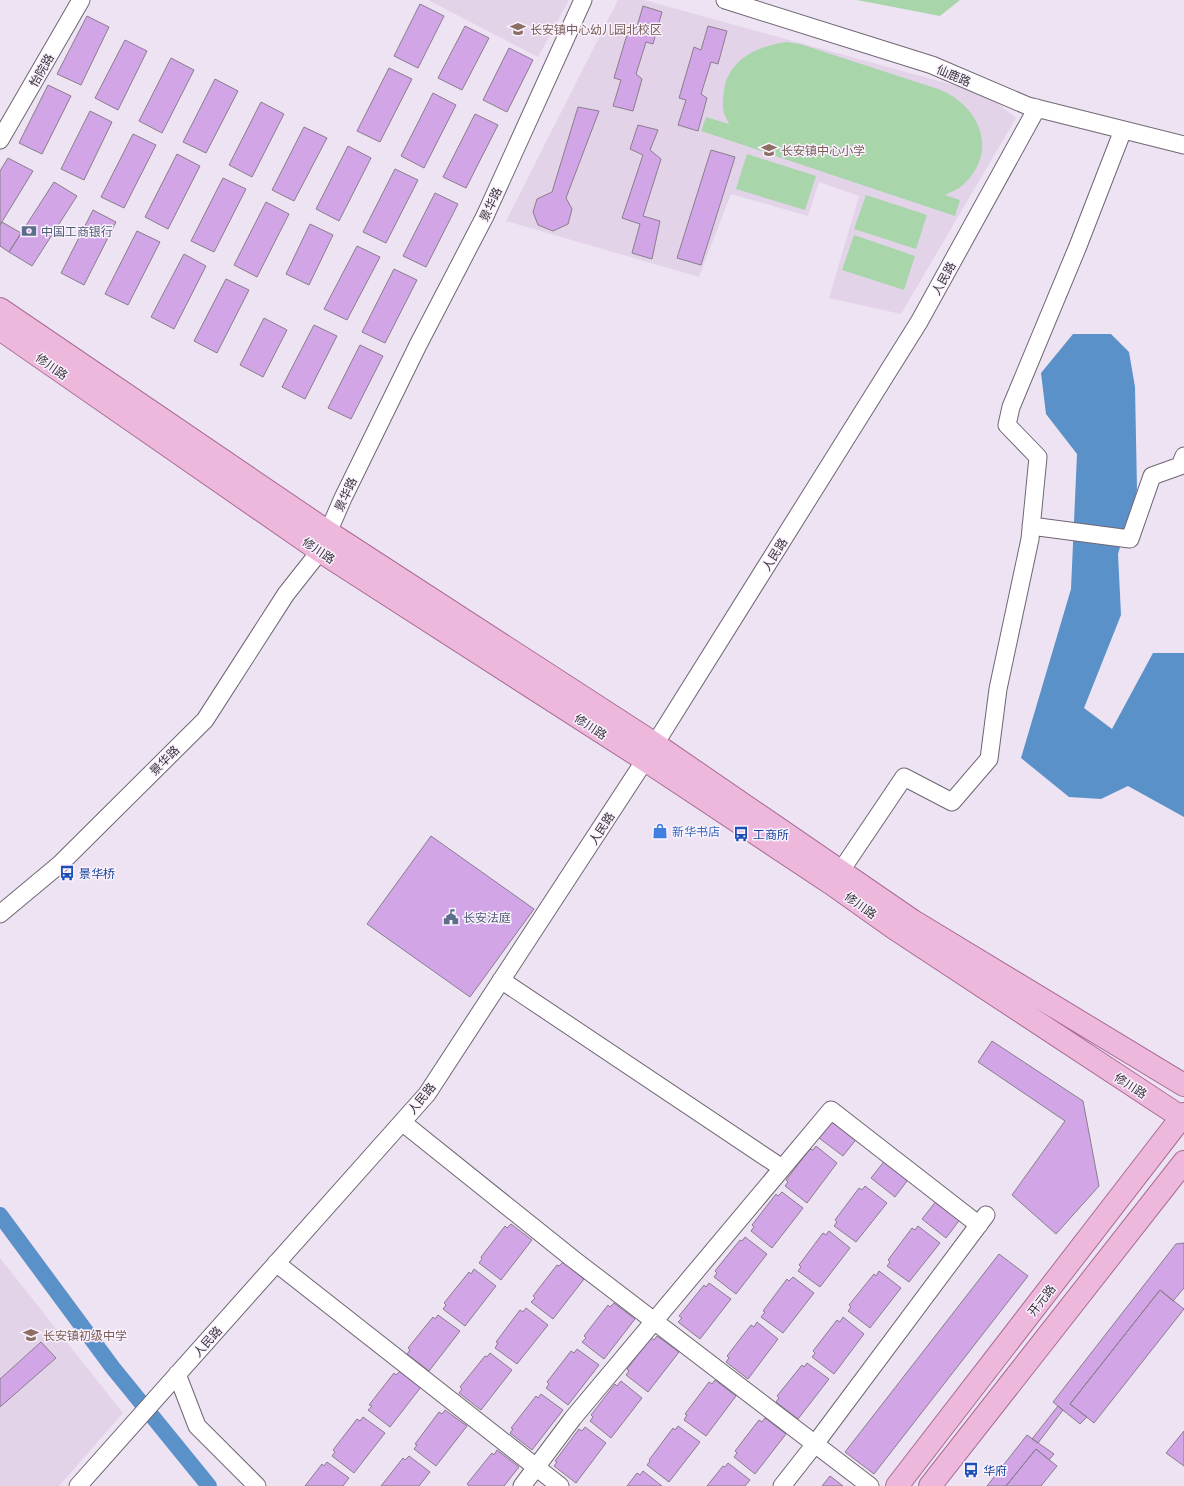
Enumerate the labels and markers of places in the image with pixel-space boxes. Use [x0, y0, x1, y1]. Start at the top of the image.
school or university icon: 长安镇中心幼儿园北校区 [509, 20, 527, 38]
place label: 长安镇中心幼儿园北校区 [530, 22, 662, 36]
school or university icon: 长安镇中心小学 [760, 141, 778, 159]
place label: 长安镇中心小学 [781, 143, 865, 157]
bank icon: 中国工商银行 [20, 222, 38, 240]
place label: 中国工商银行 [41, 224, 113, 238]
shop icon: 新华书店 [651, 822, 669, 840]
place label: 新华书店 [672, 824, 720, 838]
bus stop icon: 工商所 [732, 825, 750, 843]
place label: 工商所 [753, 827, 789, 841]
bus stop icon: 景华桥 [58, 864, 76, 882]
place label: 景华桥 [79, 866, 115, 880]
public building icon: 长安法庭 [442, 908, 460, 926]
place label: 长安法庭 [463, 910, 511, 924]
school or university icon: 长安镇初级中学 [22, 1326, 40, 1344]
place label: 长安镇初级中学 [43, 1328, 127, 1342]
bus stop icon: 华府 [962, 1461, 980, 1479]
place label: 华府 [983, 1463, 1007, 1477]

